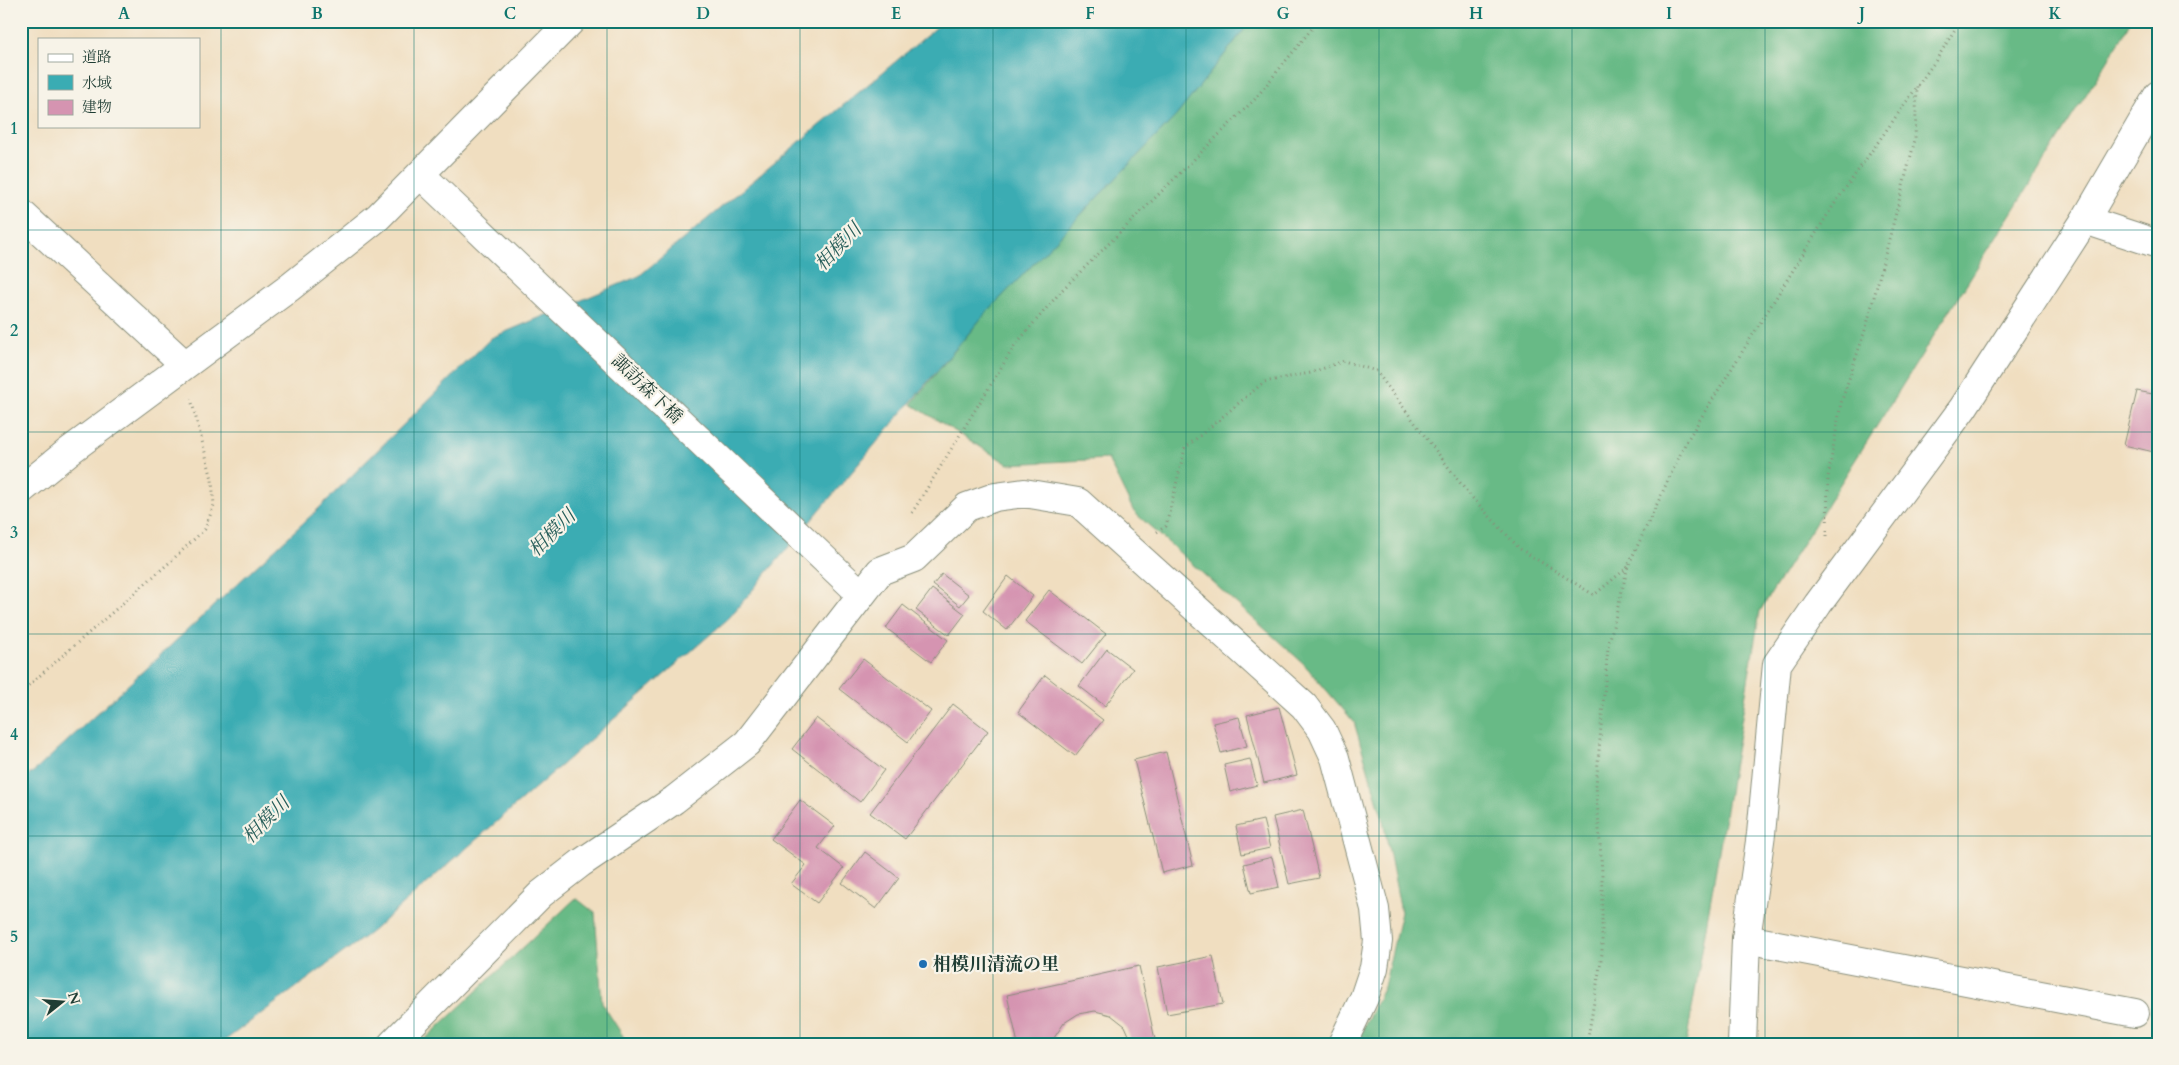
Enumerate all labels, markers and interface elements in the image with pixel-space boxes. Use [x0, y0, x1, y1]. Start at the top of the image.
text: A [118, 3, 130, 25]
text: B [311, 3, 323, 25]
text: C [504, 3, 516, 25]
text: D [696, 3, 710, 25]
text: E [891, 3, 901, 25]
text: F [1085, 3, 1095, 25]
text: G [1276, 3, 1290, 25]
text: H [1469, 3, 1483, 25]
text: I [1666, 3, 1672, 25]
text: J [1857, 3, 1865, 25]
text: K [2049, 3, 2062, 25]
legend [38, 38, 200, 128]
text: 道路 [82, 47, 112, 67]
text: 水域 [82, 73, 112, 93]
text: 建物 [82, 97, 112, 117]
text: 1 [10, 118, 18, 140]
water label: 相模川 [809, 216, 869, 277]
text: 2 [10, 320, 18, 342]
street label: 諏訪森下橋 [606, 349, 688, 429]
water label: 相模川 [523, 502, 583, 562]
text: 3 [10, 522, 18, 544]
text: 4 [10, 724, 18, 746]
water label: 相模川 [237, 789, 297, 849]
text: 5 [10, 926, 18, 948]
place label: 相模川清流の里 [933, 952, 1059, 977]
marker: 相模川清流の里 [917, 958, 929, 970]
north arrow [38, 978, 88, 1028]
text: N [63, 990, 85, 1007]

